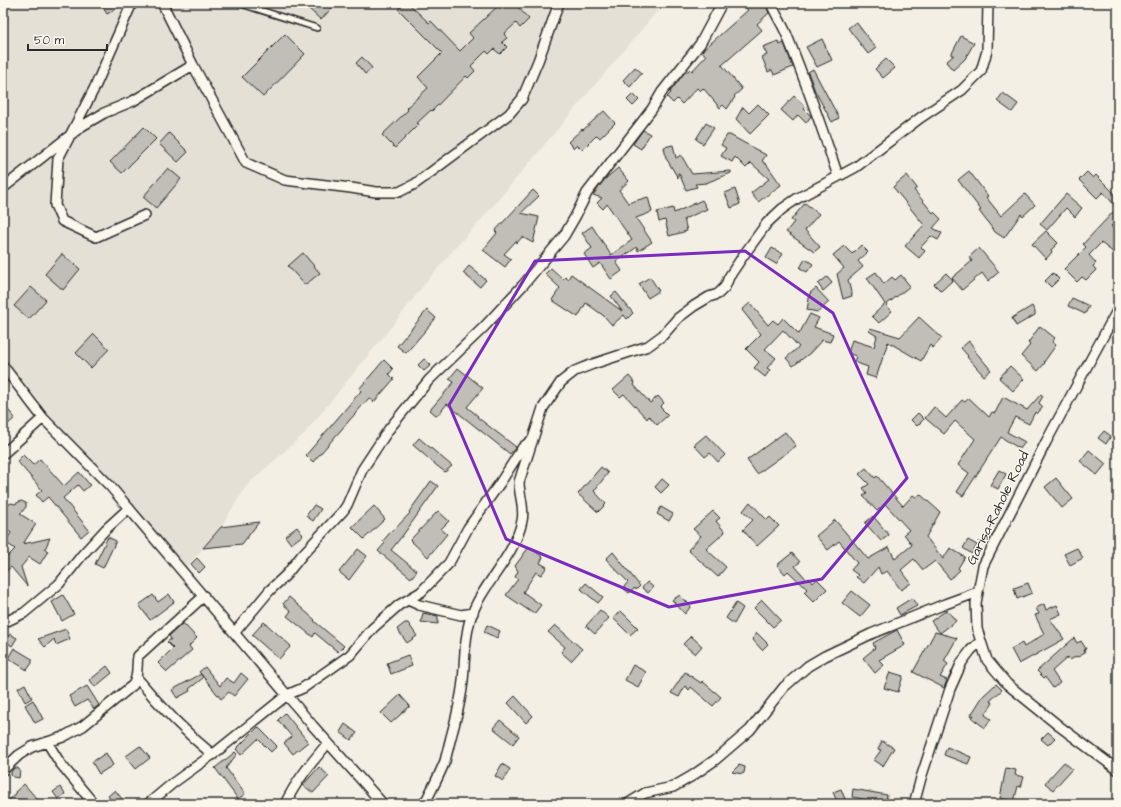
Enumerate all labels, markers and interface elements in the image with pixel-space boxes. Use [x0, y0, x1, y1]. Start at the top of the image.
scale bar [28, 26, 107, 52]
text: 50 m [34, 32, 65, 49]
street label: Garisa-Rahole Road [962, 448, 1034, 568]

